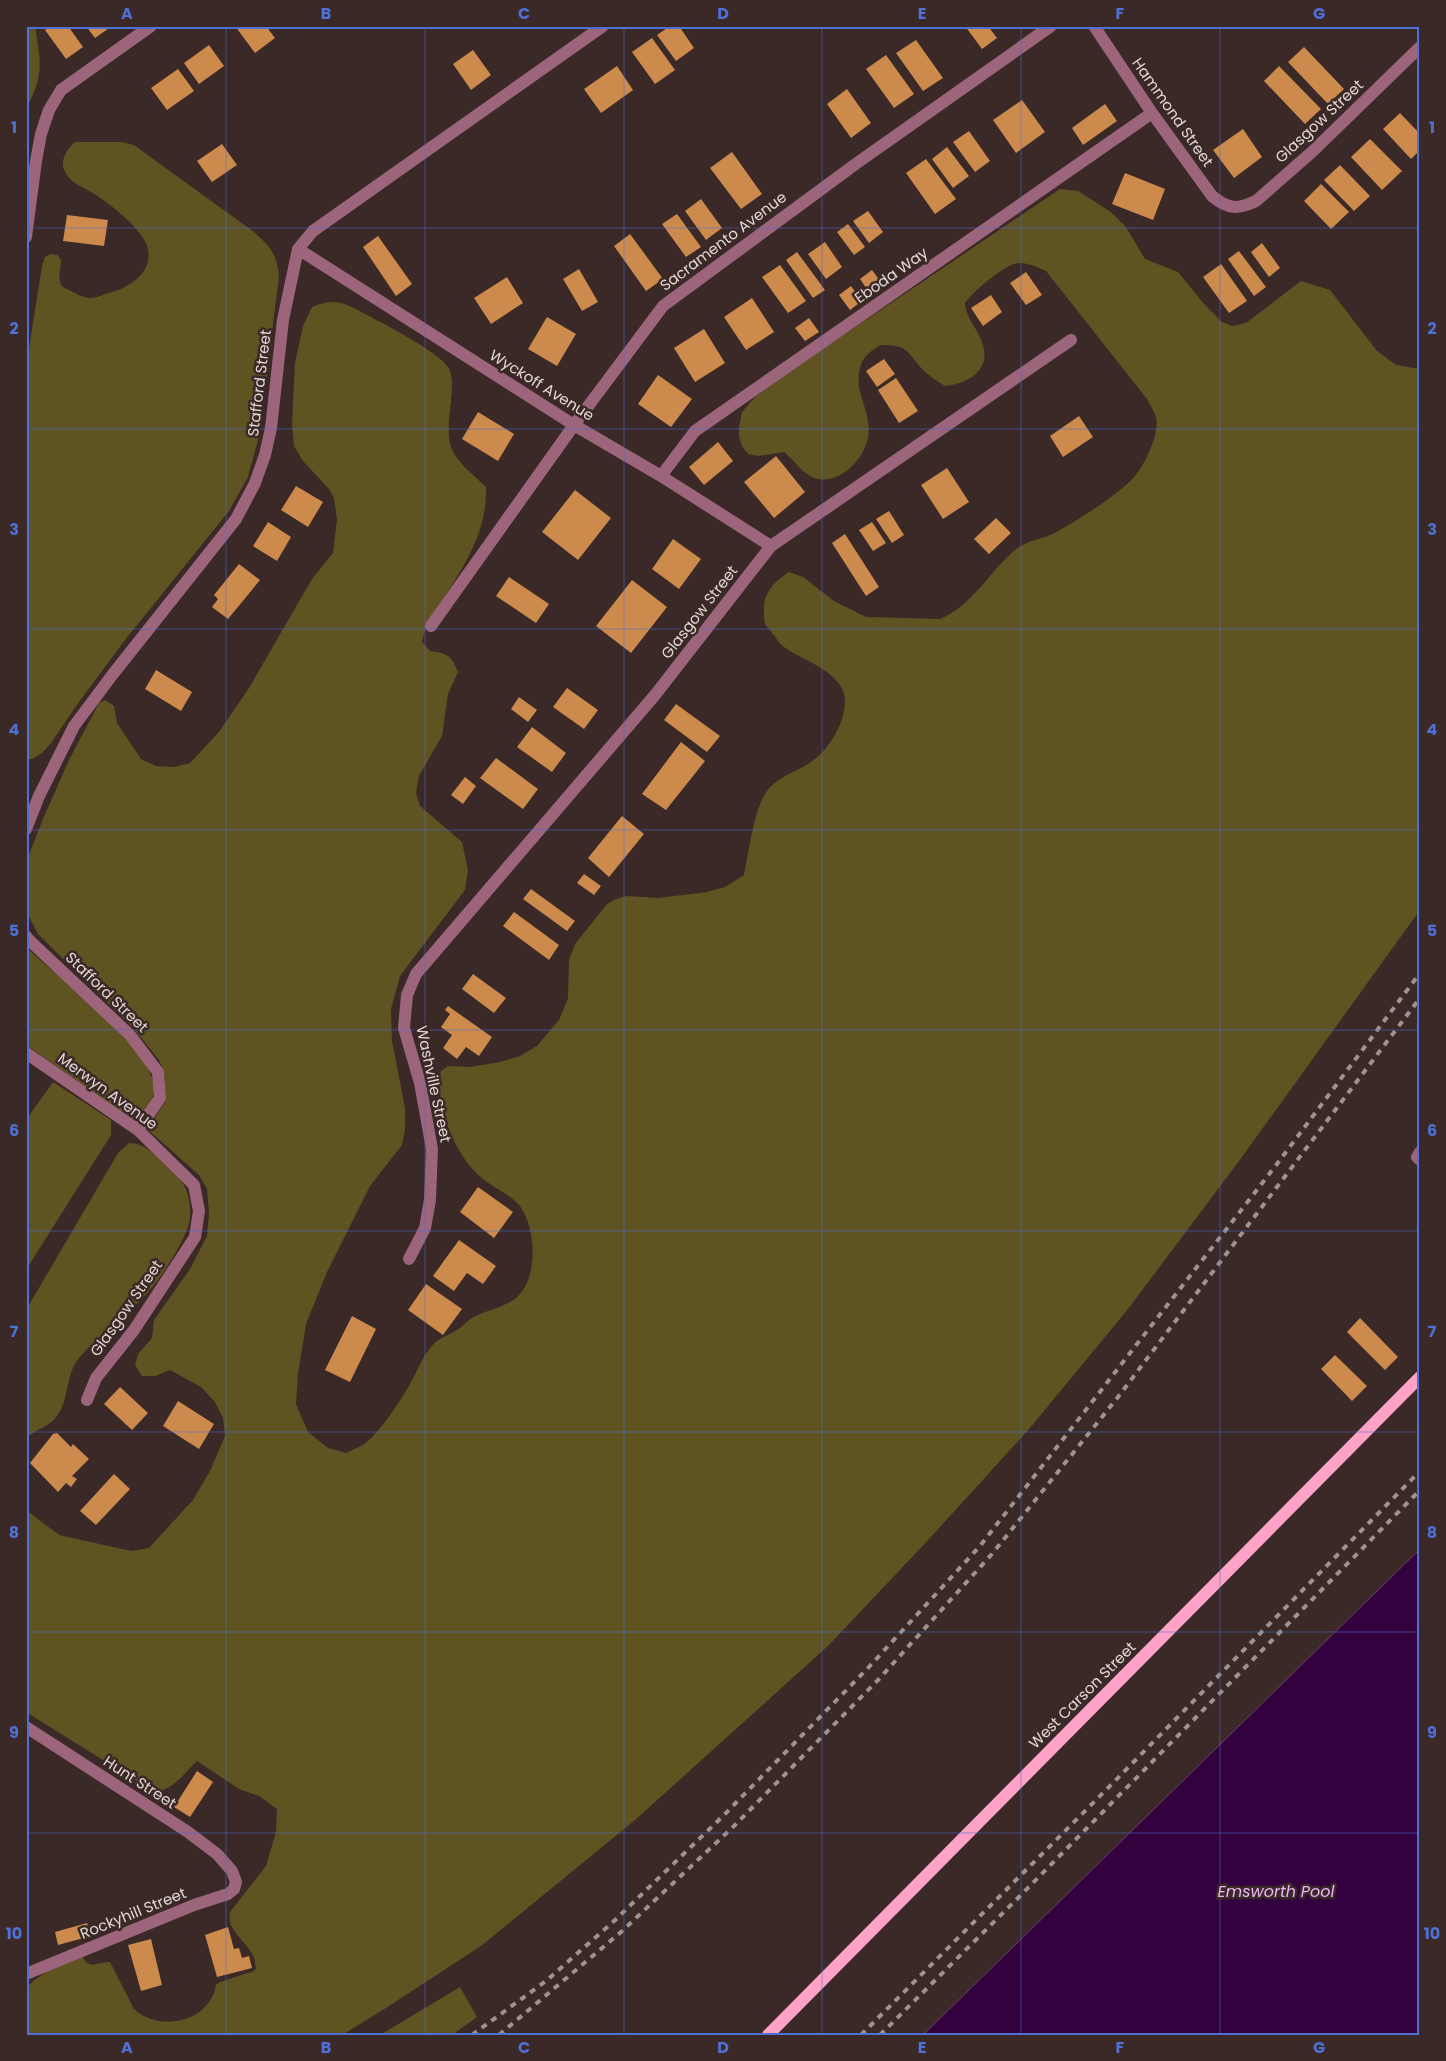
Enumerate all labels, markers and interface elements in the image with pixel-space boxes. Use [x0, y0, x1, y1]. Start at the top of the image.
text: A [121, 2, 133, 25]
text: B [321, 2, 331, 25]
text: C [518, 2, 530, 25]
text: D [717, 2, 729, 25]
text: E [918, 2, 926, 25]
text: F [1116, 2, 1125, 25]
text: G [1313, 2, 1325, 25]
street label: Hammond Street [1127, 53, 1219, 171]
street label: Glasgow Street [1270, 75, 1368, 167]
text: 1 [11, 116, 17, 139]
text: 1 [1429, 116, 1435, 139]
street label: Sacramento Avenue [655, 186, 791, 296]
street label: Eboda Way [850, 242, 932, 308]
text: 2 [9, 317, 19, 340]
text: 2 [1427, 317, 1437, 340]
street label: Stafford Street [242, 328, 276, 438]
street label: Wyckoff Avenue [486, 344, 598, 426]
text: 3 [9, 518, 19, 541]
text: 3 [1427, 518, 1437, 541]
street label: Glasgow Street [656, 561, 742, 663]
text: 4 [9, 718, 20, 741]
text: 4 [1427, 718, 1438, 741]
text: 5 [9, 919, 19, 942]
text: 5 [1427, 919, 1437, 942]
street label: Stafford Street [61, 947, 153, 1037]
street label: Washville Street [411, 1024, 457, 1144]
street label: Merwyn Avenue [54, 1048, 162, 1134]
text: 6 [9, 1119, 19, 1142]
text: 6 [1427, 1119, 1437, 1142]
street label: Glasgow Street [85, 1256, 167, 1360]
text: 7 [10, 1320, 19, 1343]
text: 7 [1428, 1320, 1437, 1343]
text: 8 [9, 1521, 19, 1544]
text: 8 [1427, 1521, 1437, 1544]
street label: West Carson Street [1024, 1637, 1140, 1753]
text: 9 [9, 1721, 19, 1744]
text: 9 [1427, 1721, 1437, 1744]
street label: Hunt Street [99, 1751, 181, 1813]
water label: Emsworth Pool [1218, 1880, 1334, 1903]
street label: Rockyhill Street [77, 1882, 189, 1944]
text: 10 [6, 1922, 22, 1945]
text: 10 [1424, 1922, 1440, 1945]
text: A [121, 2036, 133, 2059]
text: B [321, 2036, 331, 2059]
text: C [518, 2036, 530, 2059]
text: D [717, 2036, 729, 2059]
text: E [918, 2036, 926, 2059]
text: F [1116, 2036, 1125, 2059]
text: G [1313, 2036, 1325, 2059]

